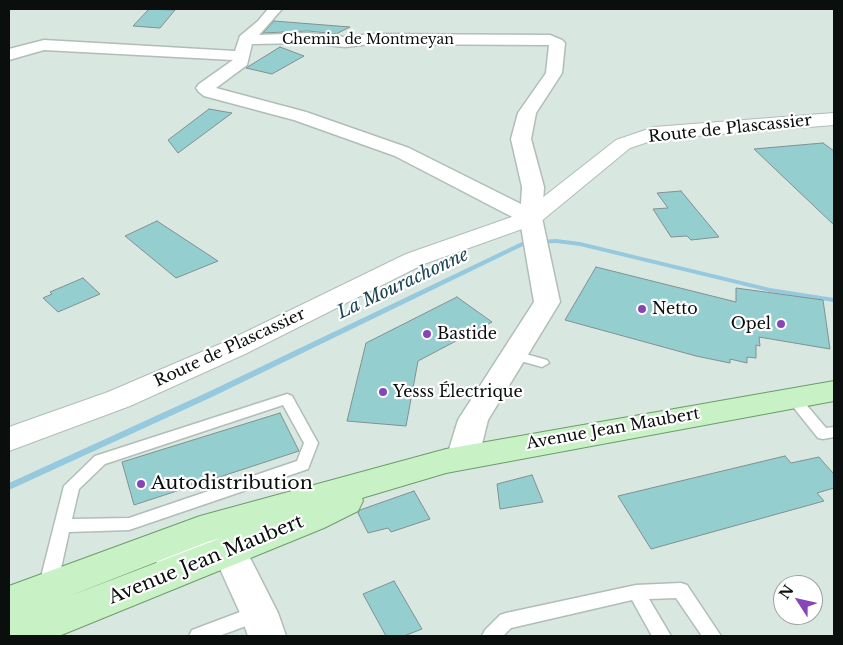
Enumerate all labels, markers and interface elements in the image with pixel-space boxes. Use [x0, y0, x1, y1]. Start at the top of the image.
street label: Chemin de Montmeyan [282, 32, 454, 48]
street label: Route de Plascassier [647, 111, 813, 147]
water label: La Mourachonne [334, 244, 472, 324]
place label: Netto [652, 299, 698, 319]
marker: Netto [636, 303, 648, 315]
street label: Route de Plascassier [151, 305, 309, 391]
place label: Opel [731, 314, 771, 334]
marker: Opel [775, 318, 787, 330]
place label: Bastide [437, 324, 497, 344]
marker: Bastide [421, 328, 433, 340]
place label: Yesss Électrique [393, 382, 523, 402]
marker: Yesss Électrique [377, 386, 389, 398]
street label: Avenue Jean Maubert [525, 404, 701, 454]
place label: Autodistribution [151, 473, 313, 495]
marker: Autodistribution [135, 478, 147, 490]
street label: Avenue Jean Maubert [105, 510, 307, 610]
north arrow [773, 575, 823, 625]
text: N [775, 581, 798, 603]

